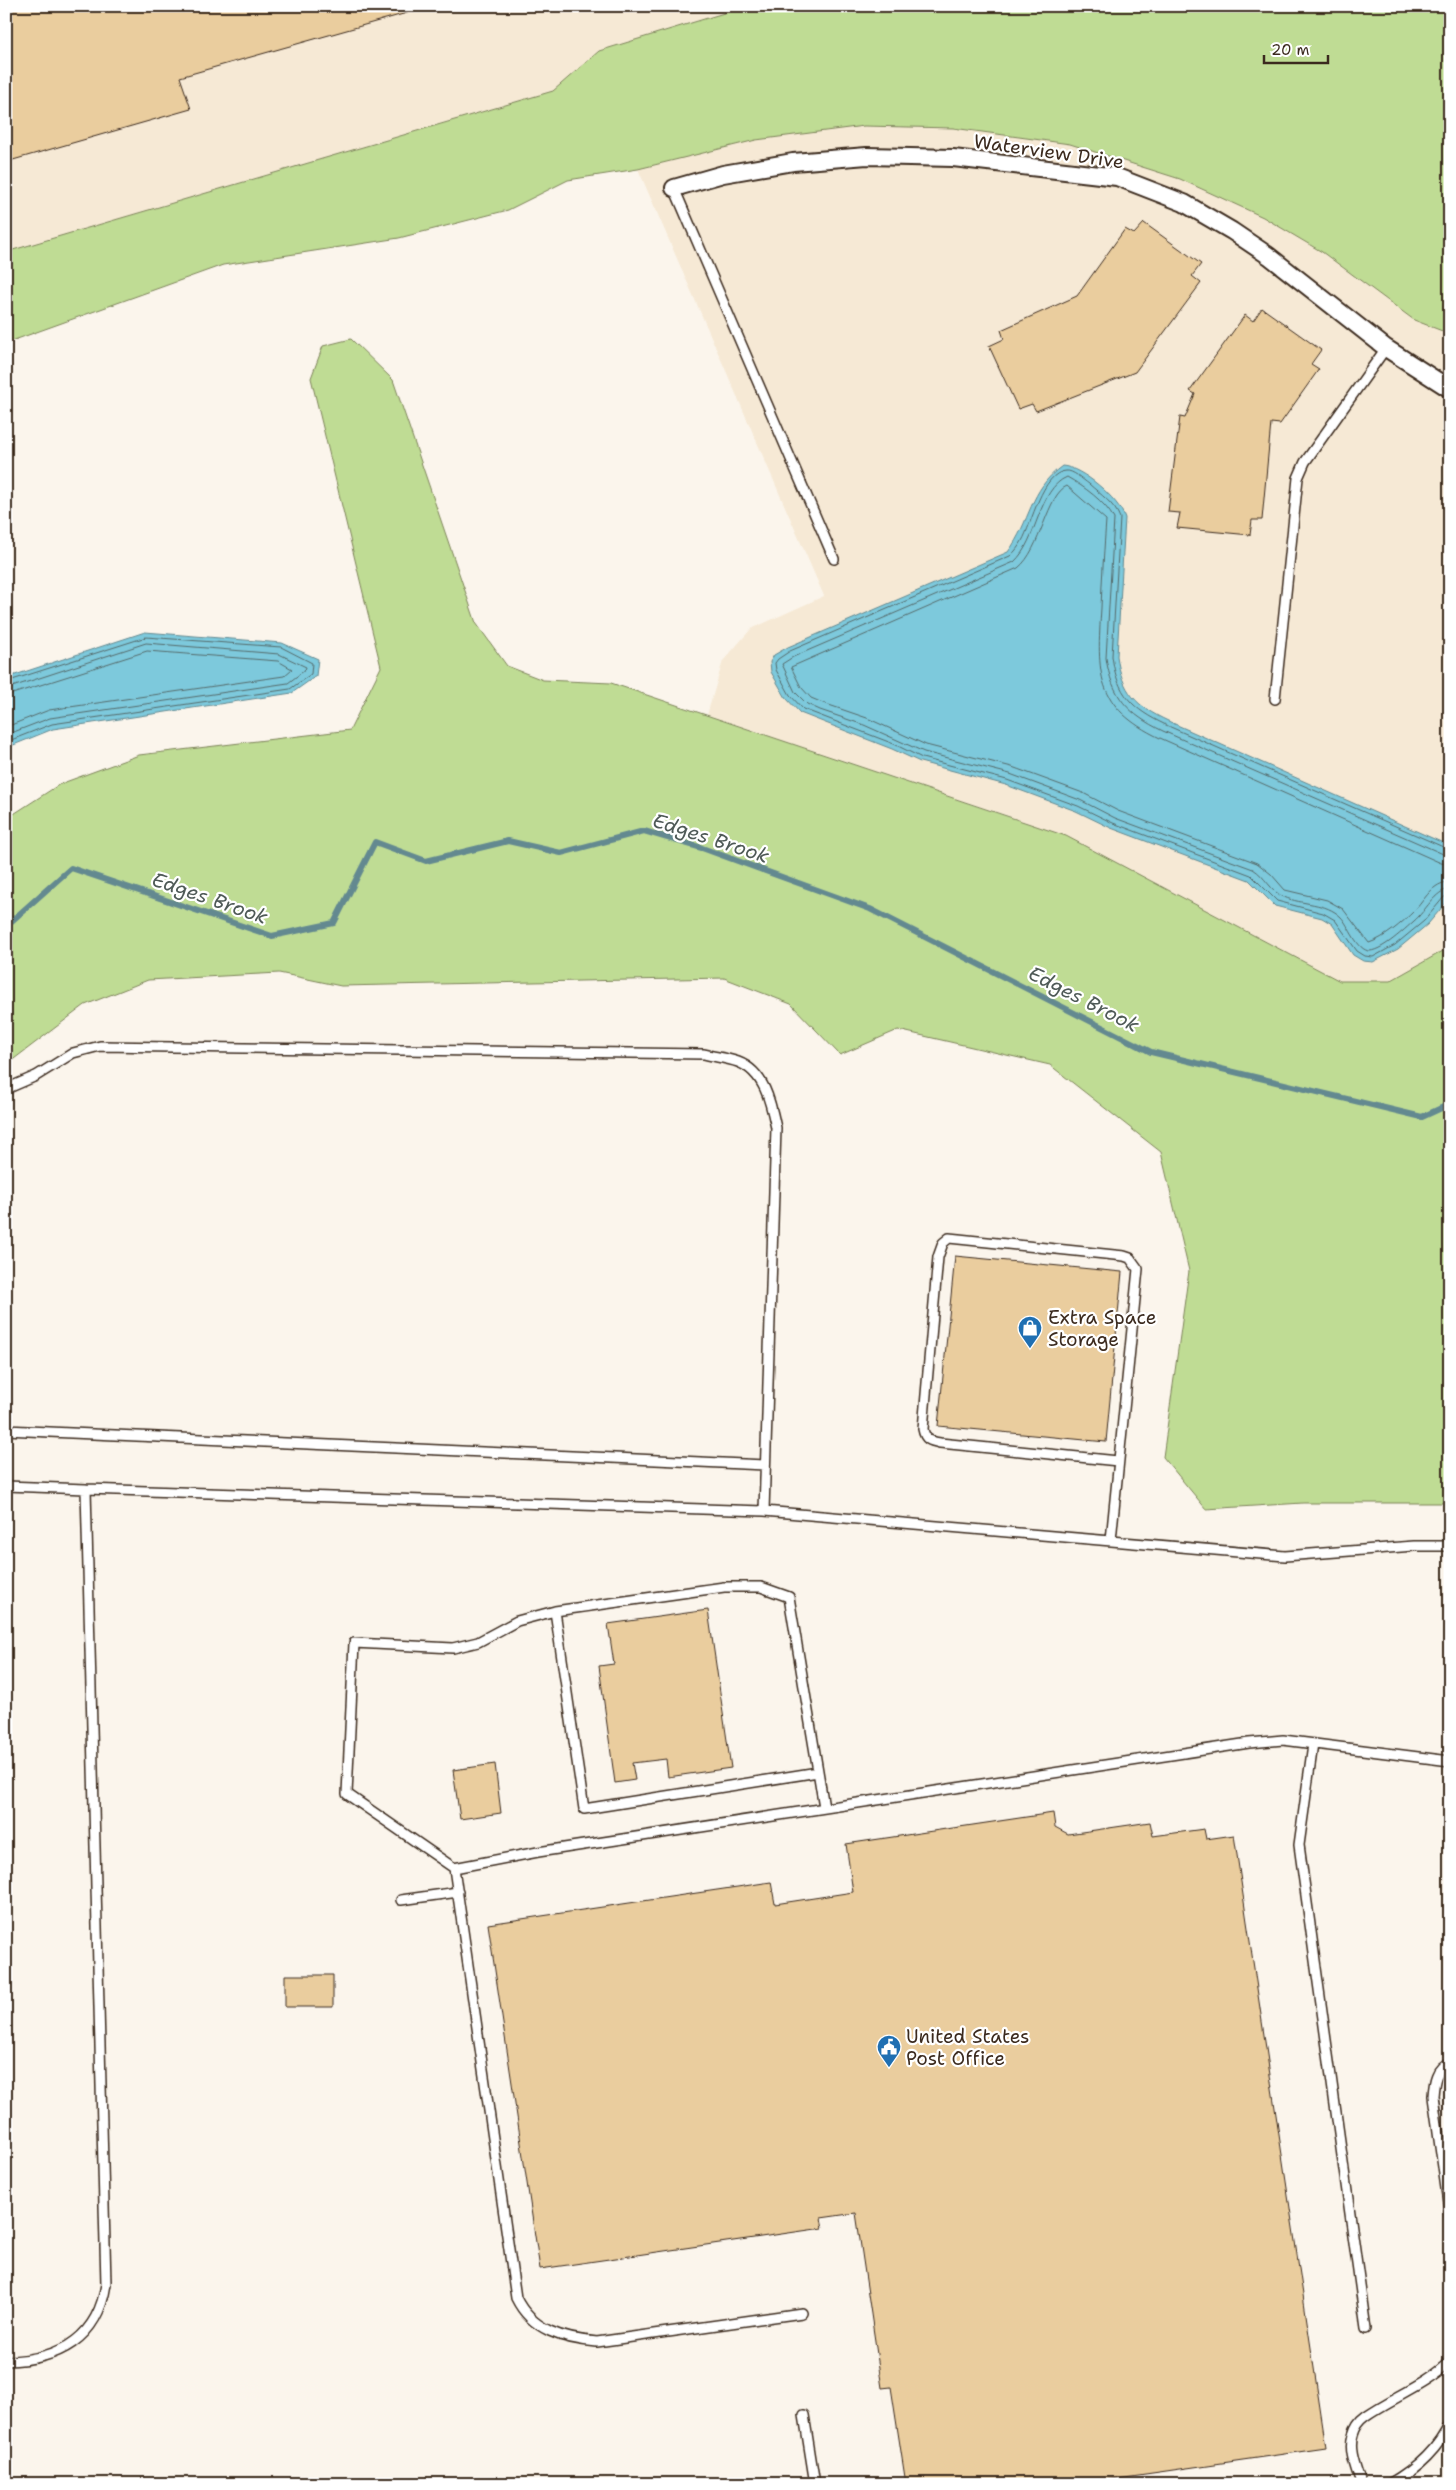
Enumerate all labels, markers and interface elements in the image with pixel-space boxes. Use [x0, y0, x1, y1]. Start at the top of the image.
scale bar [1264, 32, 1327, 64]
text: 20 m [1271, 40, 1310, 60]
street label: Waterview Drive [972, 129, 1126, 174]
water label: Edges Brook [649, 807, 773, 869]
water label: Edges Brook [149, 866, 272, 930]
water label: Edges Brook [1024, 960, 1144, 1038]
place label: Extra Space Storage [1048, 1305, 1156, 1352]
shop icon: Extra Space Storage [1017, 1315, 1043, 1349]
place label: United States Post Office [906, 2024, 1030, 2071]
public building icon: United States Post Office [876, 2034, 902, 2068]

